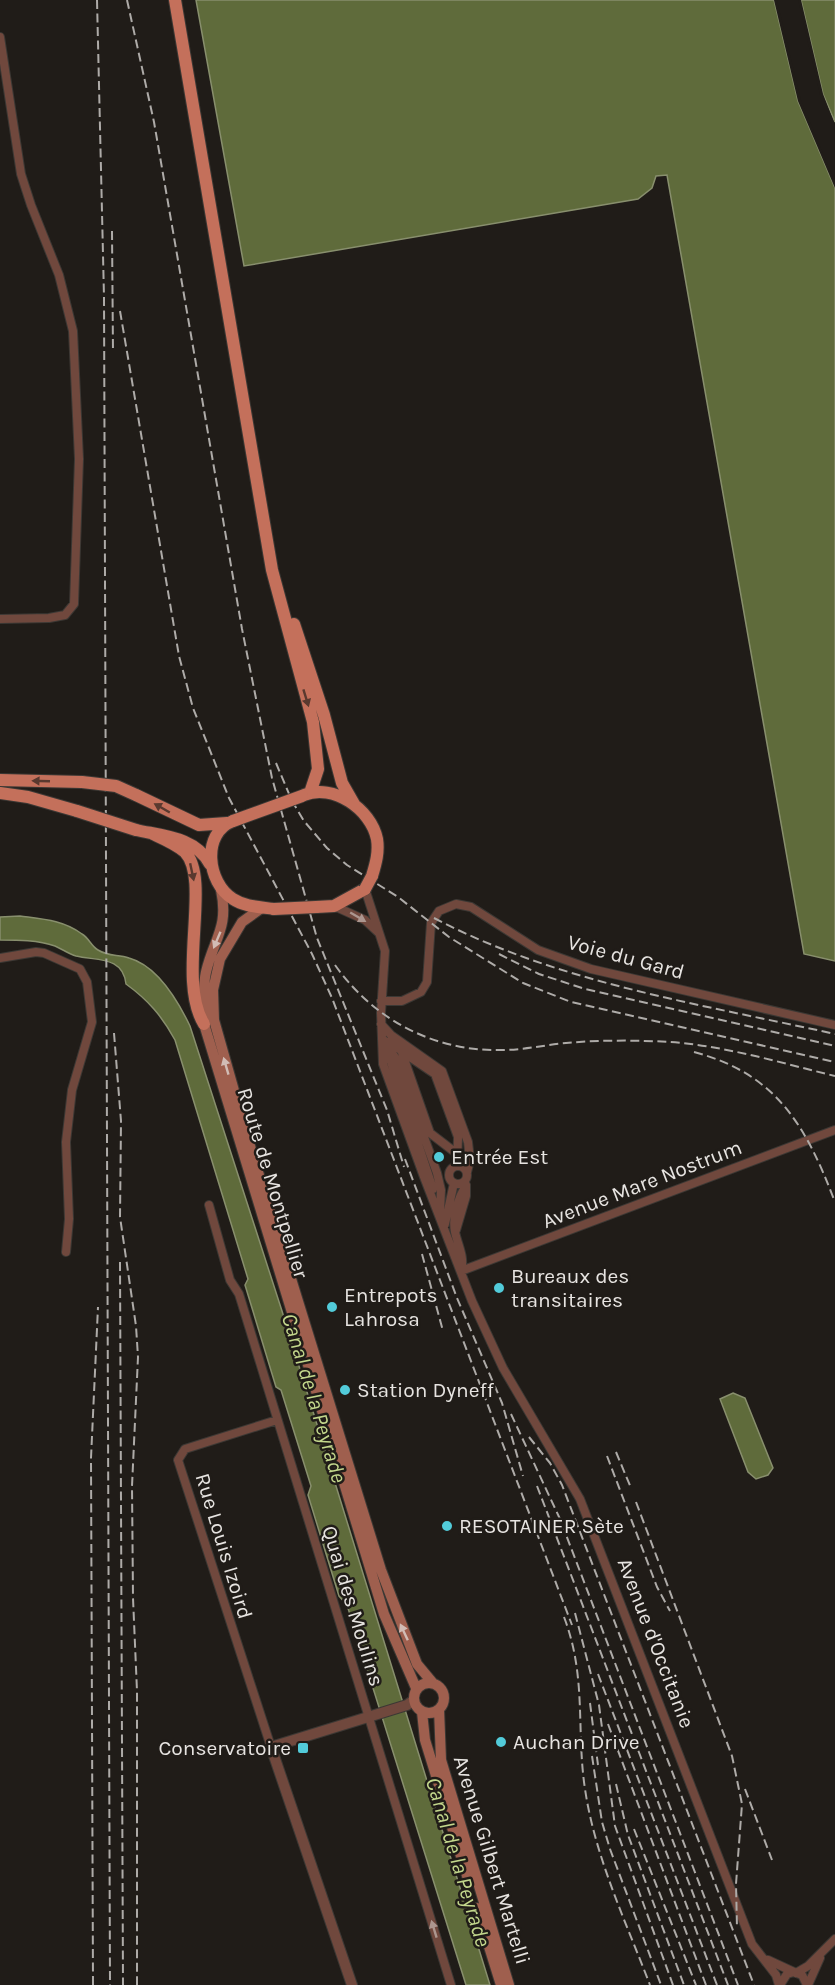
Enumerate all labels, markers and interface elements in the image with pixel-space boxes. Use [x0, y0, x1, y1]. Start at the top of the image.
one-way arrow [302, 689, 311, 707]
one-way arrow [31, 776, 50, 786]
one-way arrow [153, 803, 170, 813]
one-way arrow [188, 863, 197, 882]
one-way arrow [350, 911, 366, 922]
street label: Voie du Gard [565, 930, 687, 984]
one-way arrow [212, 931, 222, 949]
one-way arrow [221, 1057, 231, 1075]
street label: Route de Montpellier [233, 1085, 314, 1282]
street label: Avenue Mare Nostrum [539, 1135, 745, 1233]
place label: Entrée Est [451, 1145, 548, 1169]
marker: Entrée Est [432, 1150, 446, 1164]
place label: Bureaux des transitaires [511, 1264, 629, 1312]
marker: Bureaux des transitaires [492, 1281, 506, 1295]
place label: Entrepots Lahrosa [344, 1283, 437, 1331]
marker: Entrepots Lahrosa [325, 1300, 339, 1314]
water label: Canal de la Peyrade [276, 1310, 352, 1486]
place label: Station Dyneff [357, 1378, 495, 1402]
marker: Station Dyneff [338, 1383, 352, 1397]
street label: Rue Louis Izoird [190, 1470, 258, 1622]
place label: RESOTAINER Sète [459, 1514, 624, 1538]
marker: RESOTAINER Sète [440, 1519, 454, 1533]
street label: Quai des Moulins [317, 1523, 389, 1689]
street label: Avenue d'Occitanie [613, 1555, 699, 1731]
one-way arrow [400, 1624, 409, 1641]
place label: Auchan Drive [513, 1730, 640, 1754]
marker: Auchan Drive [494, 1735, 508, 1749]
place label: Conservatoire [158, 1736, 291, 1760]
marker: Conservatoire [296, 1741, 310, 1755]
street label: Avenue Gilbert Martelli [449, 1753, 535, 1967]
water label: Canal de la Peyrade [420, 1774, 496, 1950]
one-way arrow [429, 1920, 438, 1938]

